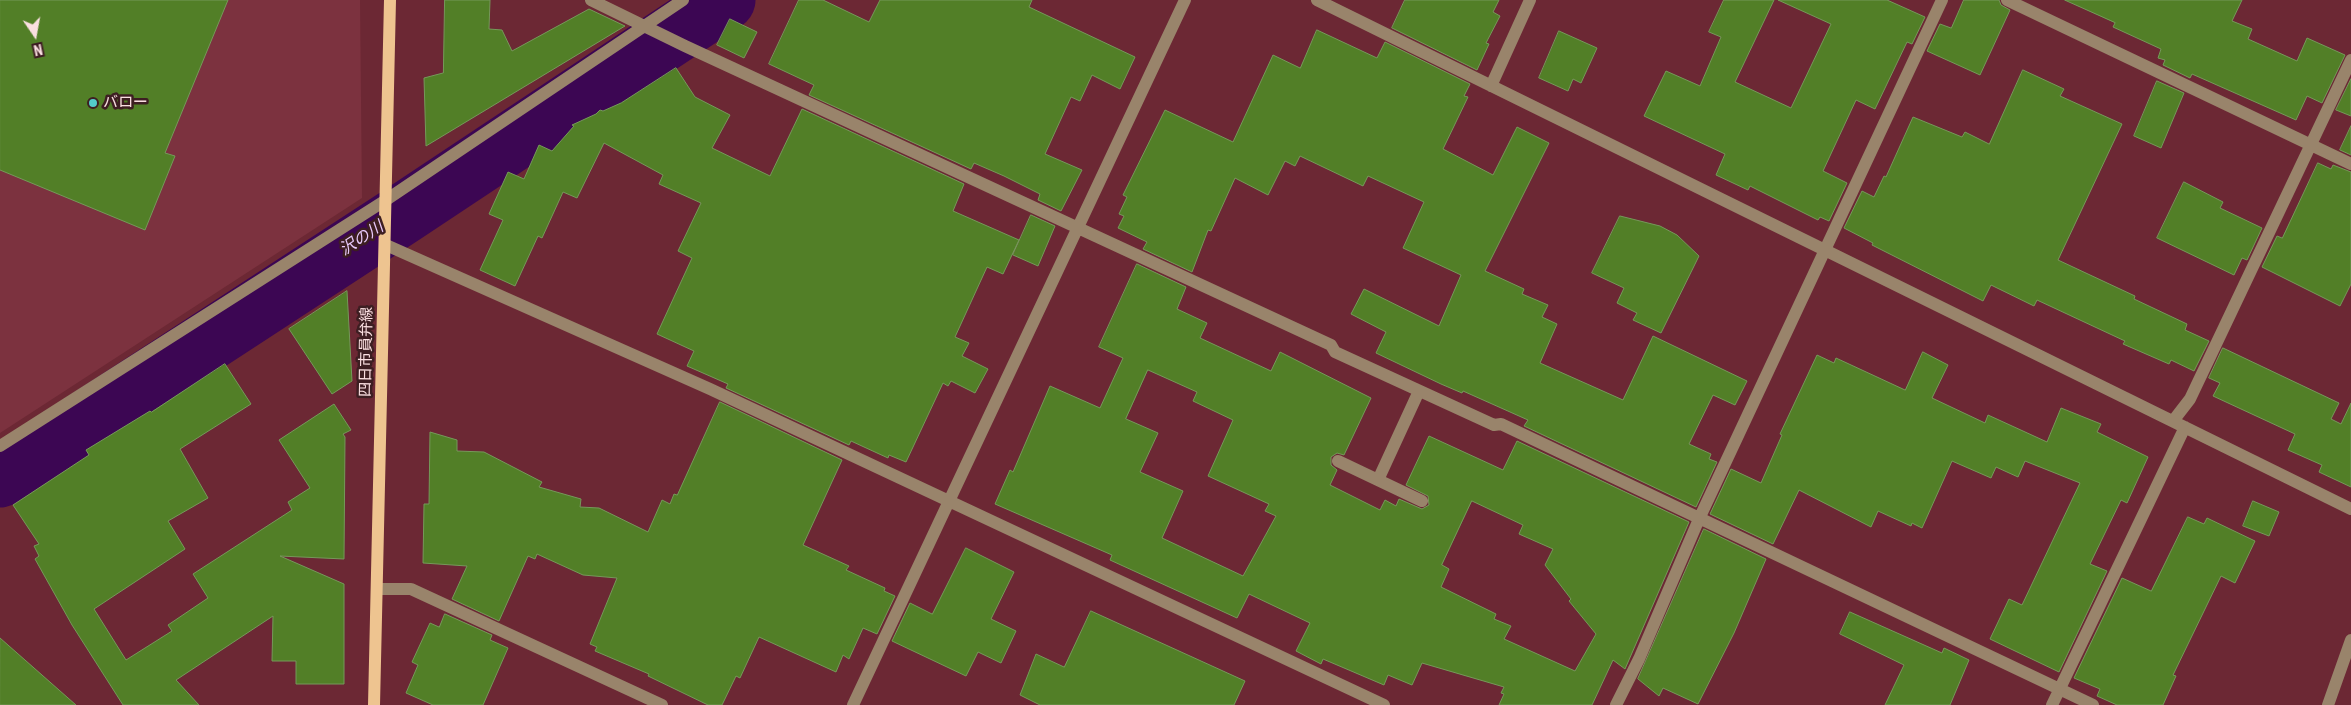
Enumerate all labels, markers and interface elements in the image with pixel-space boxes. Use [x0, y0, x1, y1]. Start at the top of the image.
north arrow [10, 10, 60, 60]
text: N [32, 41, 44, 58]
place label: バロー [103, 94, 148, 112]
marker: バロー [87, 97, 99, 109]
water label: 沢の川 [337, 218, 387, 260]
street label: 四日市員弁線 [357, 307, 377, 397]

